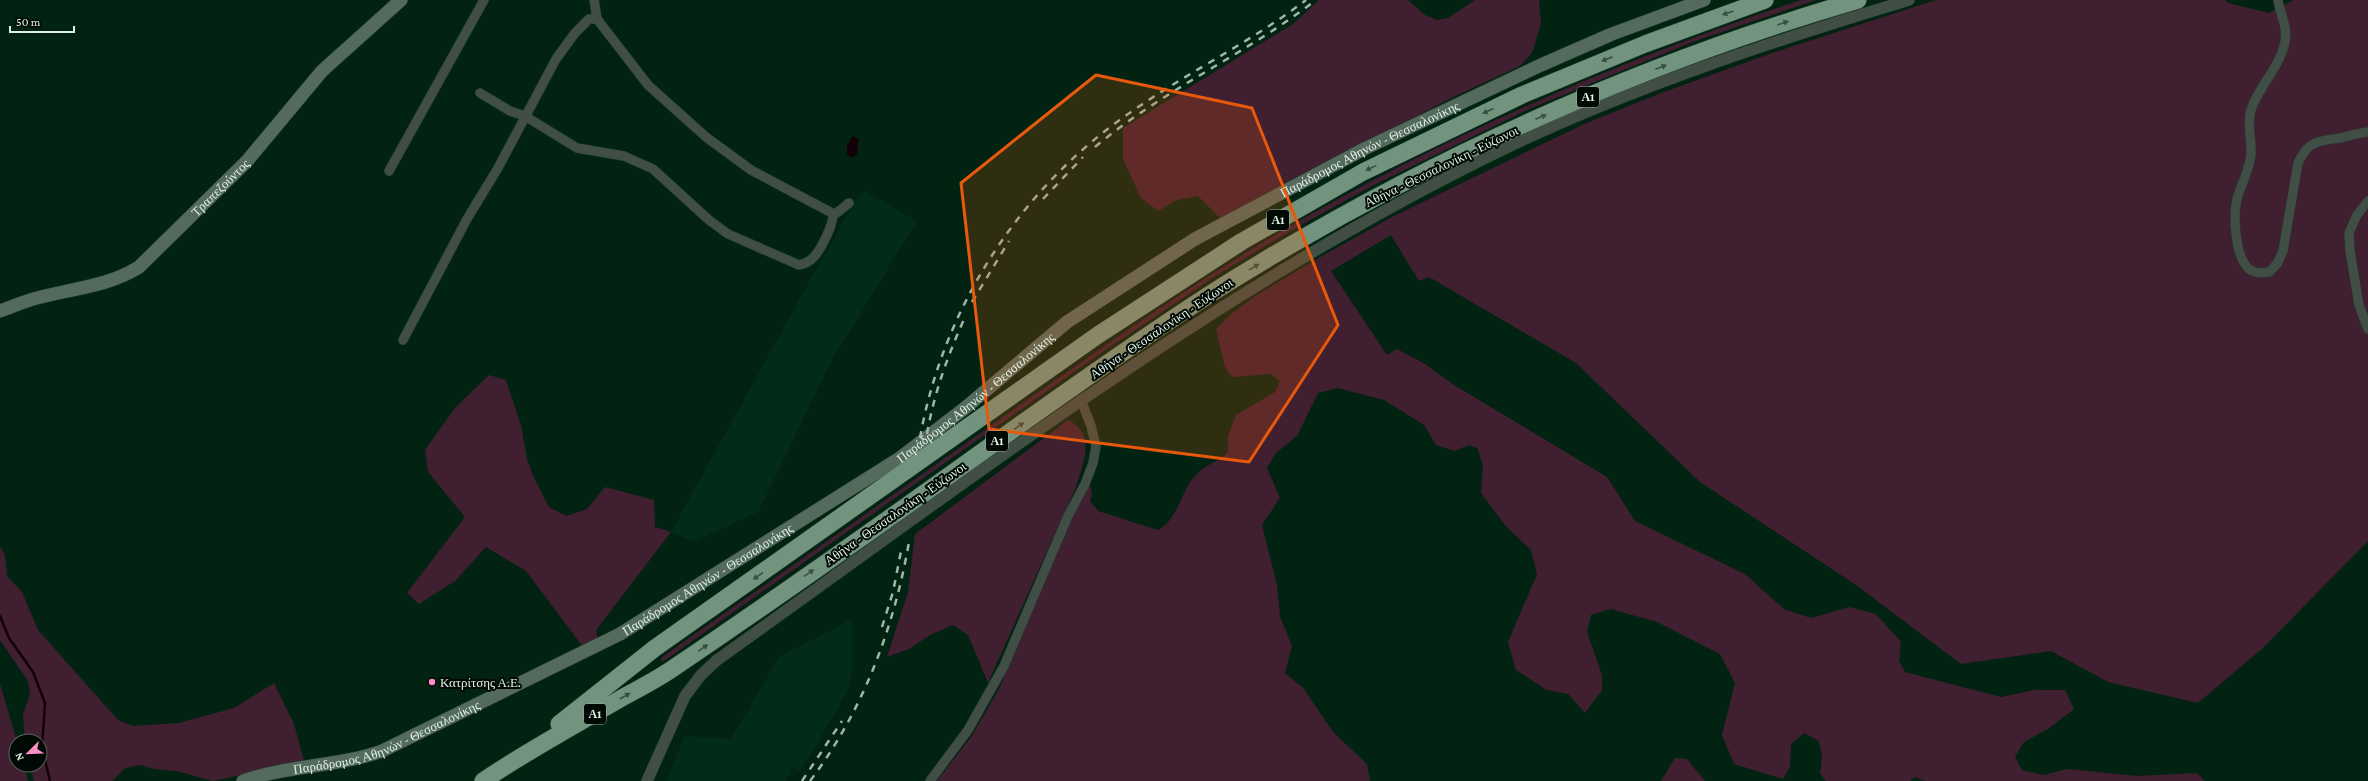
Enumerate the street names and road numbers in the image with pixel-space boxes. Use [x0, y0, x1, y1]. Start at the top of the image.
road number: Α1 [1577, 87, 1599, 107]
street label: Παράδρομος Αθηνών - Θεσσαλονίκης [1278, 97, 1463, 200]
street label: Αθήνα - Θεσσαλονίκη - Εύζωνοι [1362, 122, 1521, 210]
street label: Τραπεζούντος [188, 155, 253, 220]
road number: Α1 [1267, 210, 1289, 230]
street label: Αθήνα - Θεσσαλονίκη - Εύζωνοι [1087, 275, 1236, 382]
street label: Παράδρομος Αθηνών - Θεσσαλονίκης [894, 329, 1058, 466]
road number: Α1 [986, 431, 1008, 451]
street label: Αθήνα - Θεσσαλονίκη - Εύζωνοι [822, 458, 969, 568]
street label: Παράδρομος Αθηνών - Θεσσαλονίκης [620, 520, 797, 639]
street label: Παράδρομος Αθηνών - Θεσσαλονίκης [292, 697, 483, 777]
road number: Α1 [584, 704, 606, 724]

